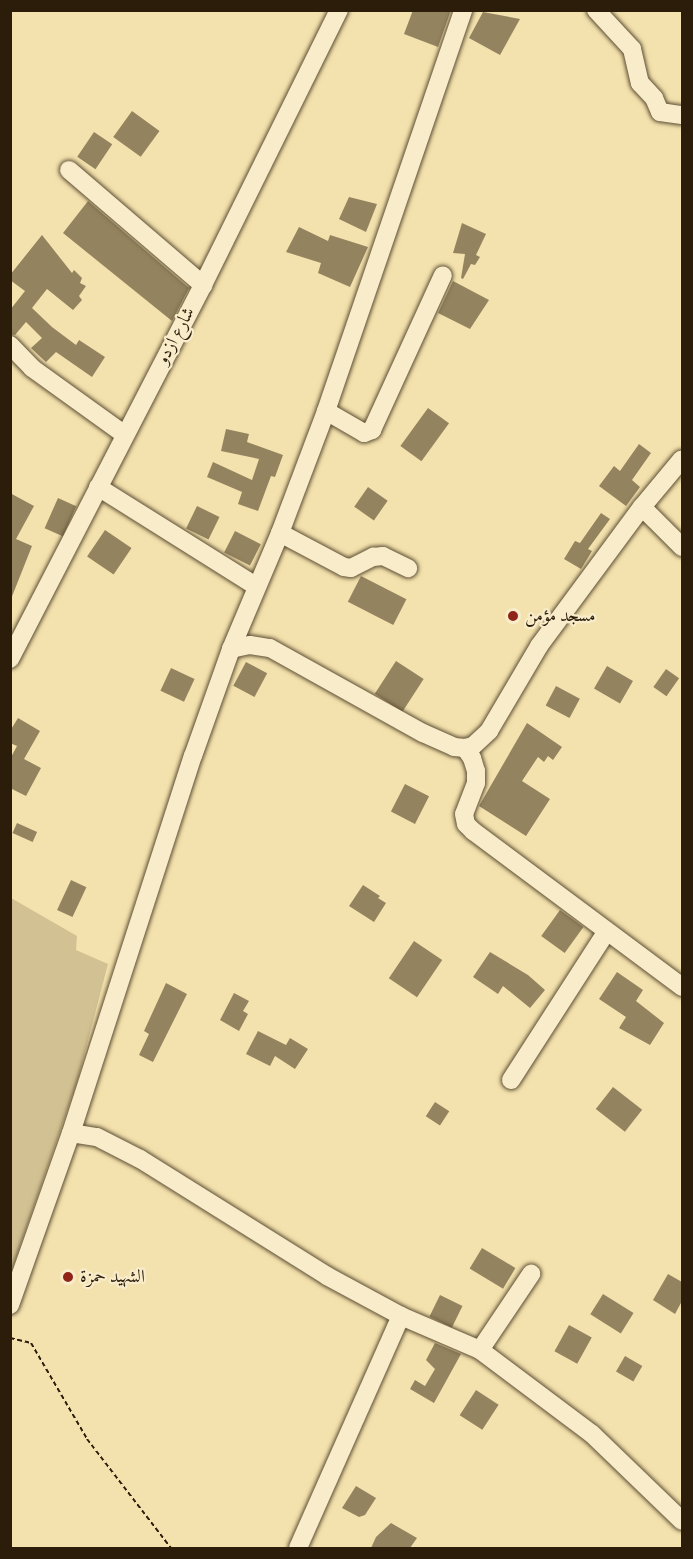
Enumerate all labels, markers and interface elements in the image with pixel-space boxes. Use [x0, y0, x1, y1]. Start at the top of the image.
street label: شارع ازدو [152, 304, 200, 368]
place label: مسجد مؤمن [525, 605, 595, 627]
marker: مسجد مؤمن [506, 609, 520, 623]
place label: الشهيد حمزة [80, 1266, 145, 1288]
marker: الشهيد حمزة [61, 1270, 75, 1284]

